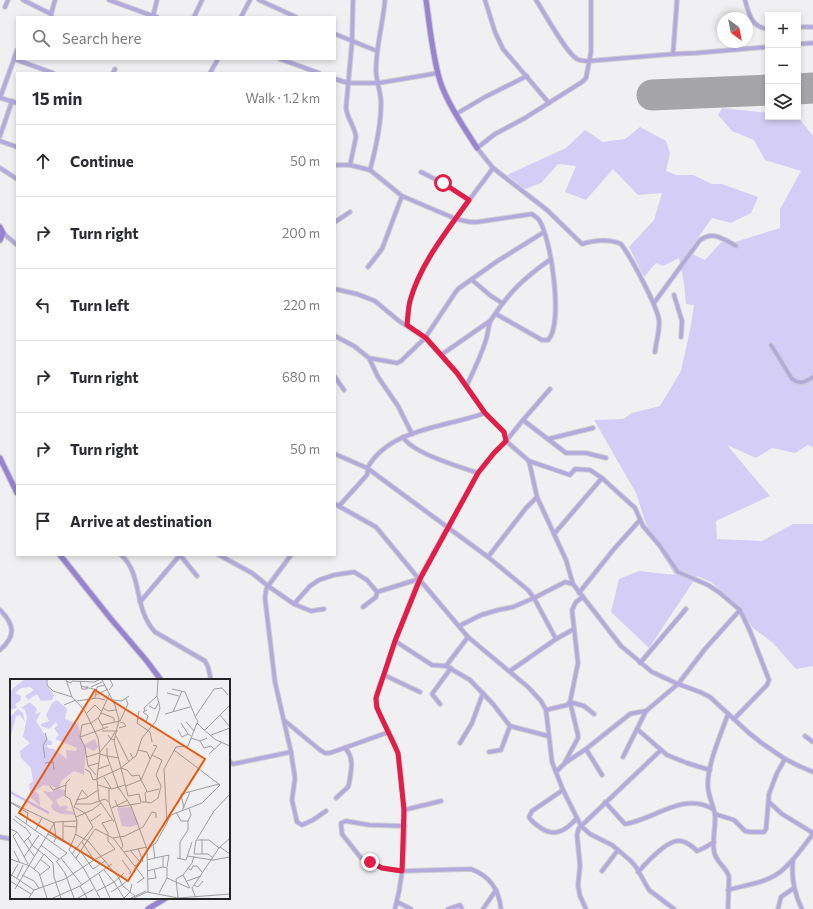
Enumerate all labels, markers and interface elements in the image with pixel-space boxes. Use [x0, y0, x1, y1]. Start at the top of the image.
north arrow [717, 12, 753, 48]
map controls [765, 12, 801, 120]
button: + [765, 12, 801, 48]
search box [16, 16, 336, 60]
icon: search [30, 27, 52, 49]
text: Search here [62, 29, 141, 47]
button: − [765, 48, 801, 84]
button: layers [765, 84, 801, 120]
text: 15 min [32, 88, 82, 109]
text: Walk · 1.2 km [246, 90, 320, 106]
icon: ahead [32, 150, 54, 172]
text: Continue [70, 152, 134, 170]
text: 50 m [290, 153, 320, 169]
route start [434, 174, 452, 192]
icon: right [32, 222, 54, 244]
text: Turn right [70, 224, 139, 242]
text: 200 m [282, 225, 320, 241]
icon: left [32, 294, 54, 316]
text: Turn left [70, 296, 129, 314]
text: 220 m [283, 297, 320, 313]
icon: right [32, 366, 54, 388]
text: Turn right [70, 368, 139, 386]
text: 680 m [282, 369, 320, 385]
icon: right [32, 438, 54, 460]
text: Turn right [70, 440, 139, 458]
text: 50 m [290, 441, 320, 457]
icon: arrive [32, 510, 54, 532]
text: Arrive at destination [70, 512, 212, 530]
inset map [10, 679, 230, 899]
route end [361, 853, 379, 871]

